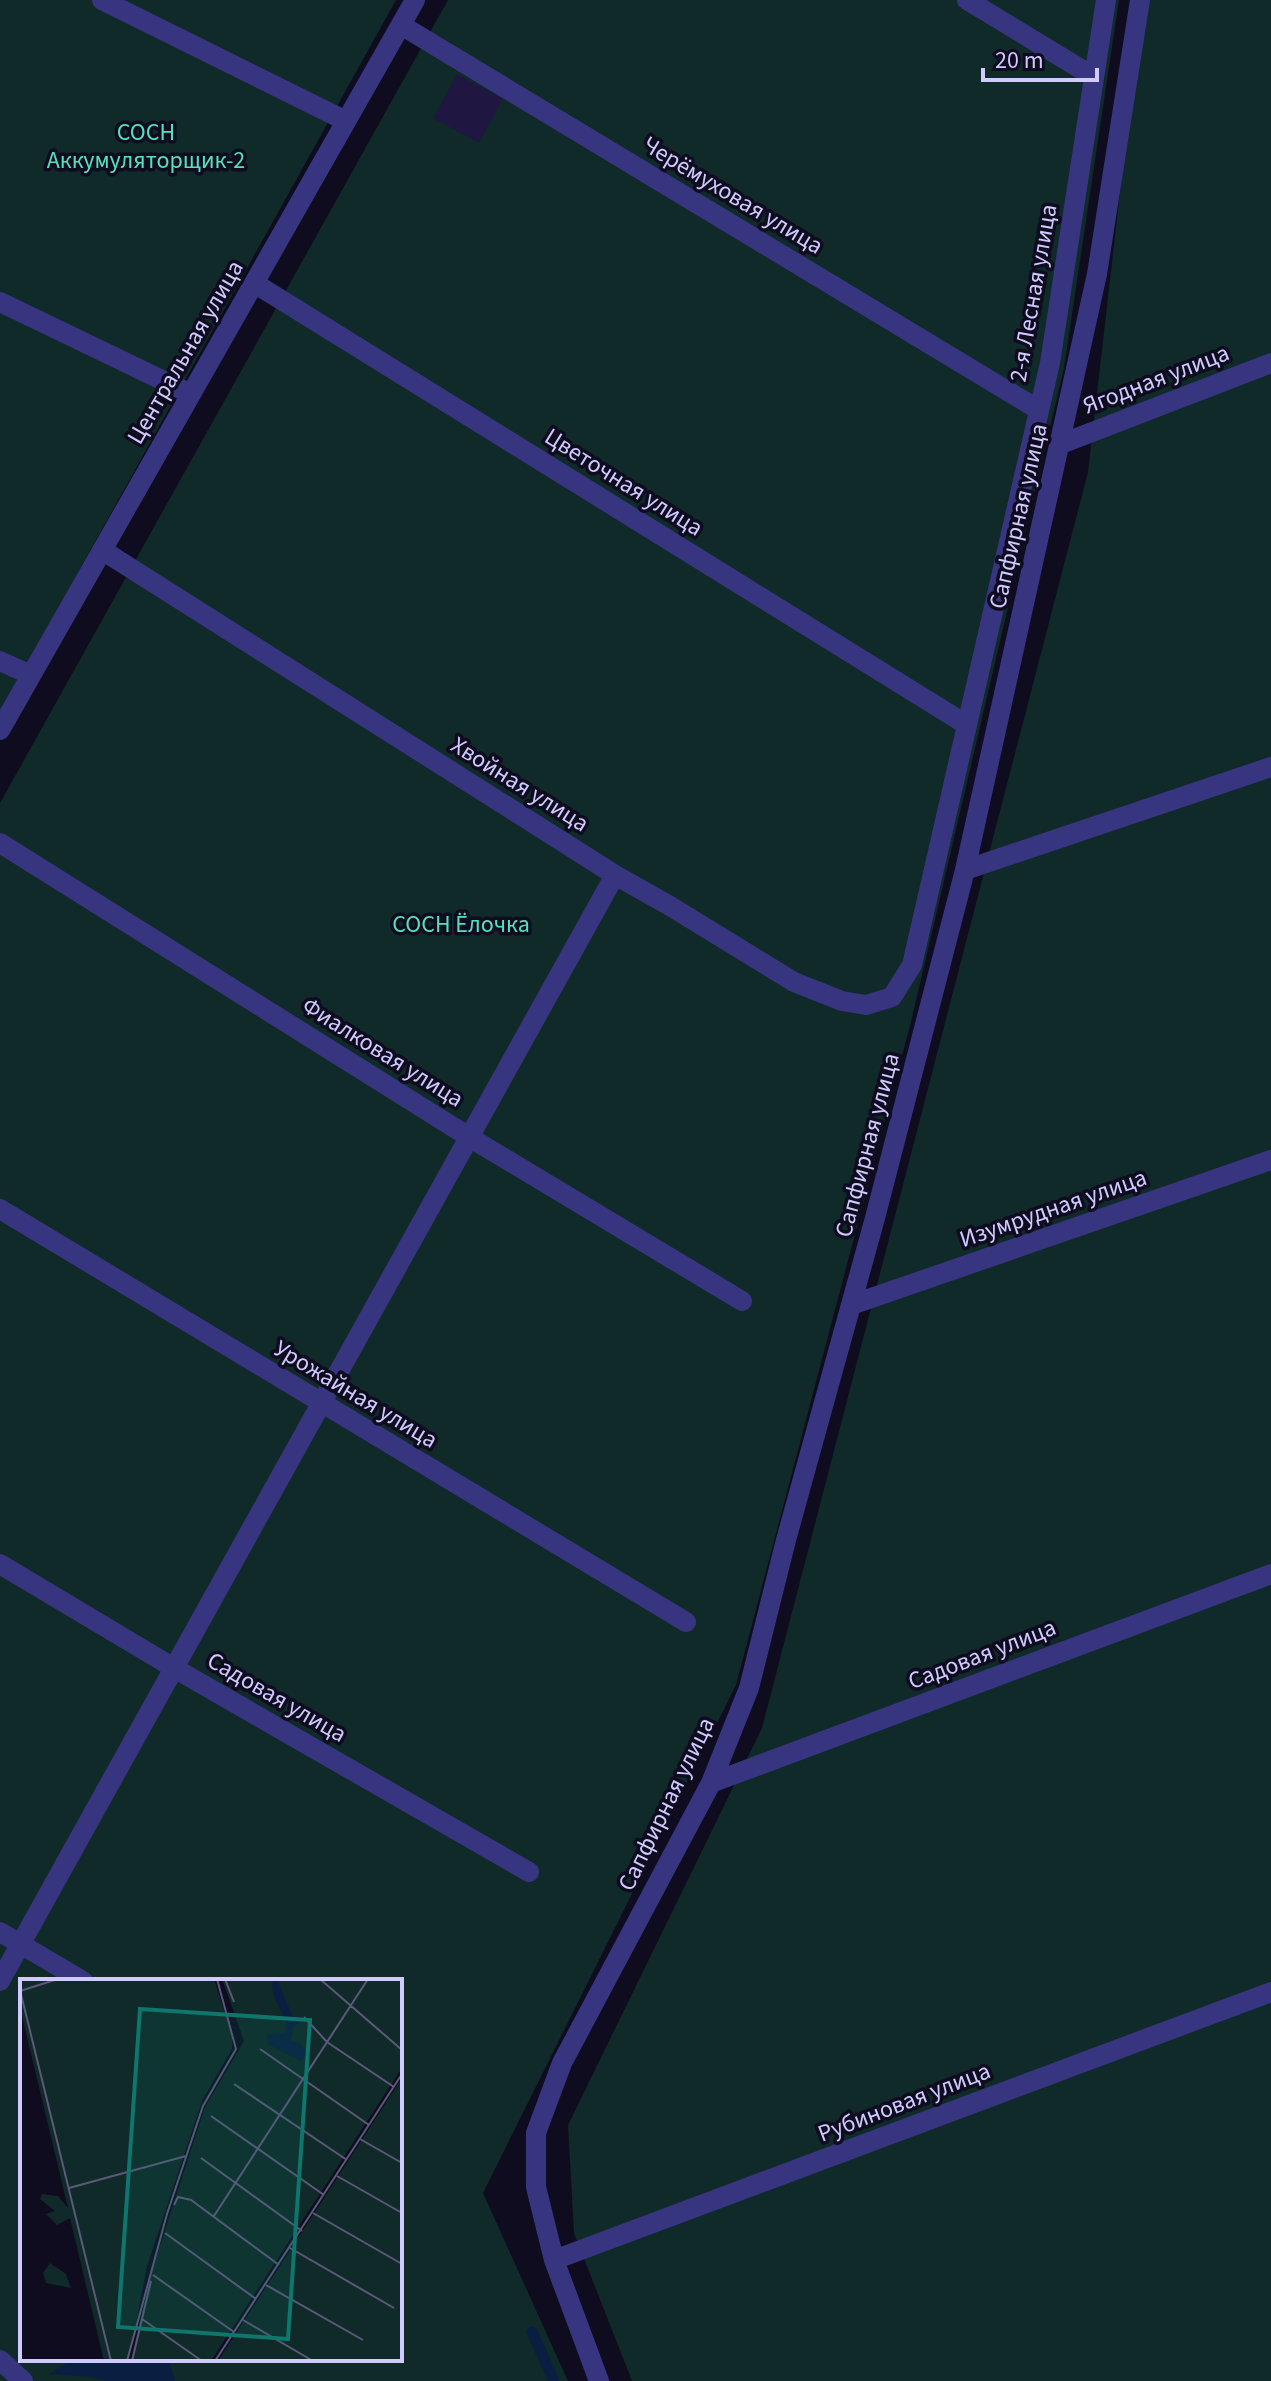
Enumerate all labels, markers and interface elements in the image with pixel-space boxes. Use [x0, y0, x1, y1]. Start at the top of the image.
scale bar [983, 32, 1097, 82]
text: 20 m [995, 43, 1044, 78]
park label: СОСН Аккумуляторщик-2 [47, 115, 245, 178]
street label: Черёмуховая улица [636, 128, 830, 263]
street label: 2-я Лесная улица [1001, 201, 1066, 385]
street label: Центральная улица [118, 254, 252, 451]
street label: Ягодная улица [1078, 335, 1234, 423]
street label: Цветочная улица [538, 420, 710, 545]
street label: Сапфирная улица [980, 420, 1057, 612]
street label: Хвойная улица [444, 728, 595, 841]
park label: СОСН Ёлочка [392, 907, 530, 942]
street label: Фиалковая улица [295, 989, 470, 1116]
street label: Сапфирная улица [826, 1049, 909, 1241]
street label: Изумрудная улица [955, 1160, 1151, 1257]
street label: Урожайная улица [267, 1332, 444, 1457]
street label: Садовая улица [903, 1610, 1061, 1699]
street label: Садовая улица [200, 1643, 353, 1752]
street label: Сапфирная улица [609, 1712, 724, 1897]
inset map [20, 1979, 402, 2361]
street label: Рубиновая улица [813, 2053, 996, 2151]

